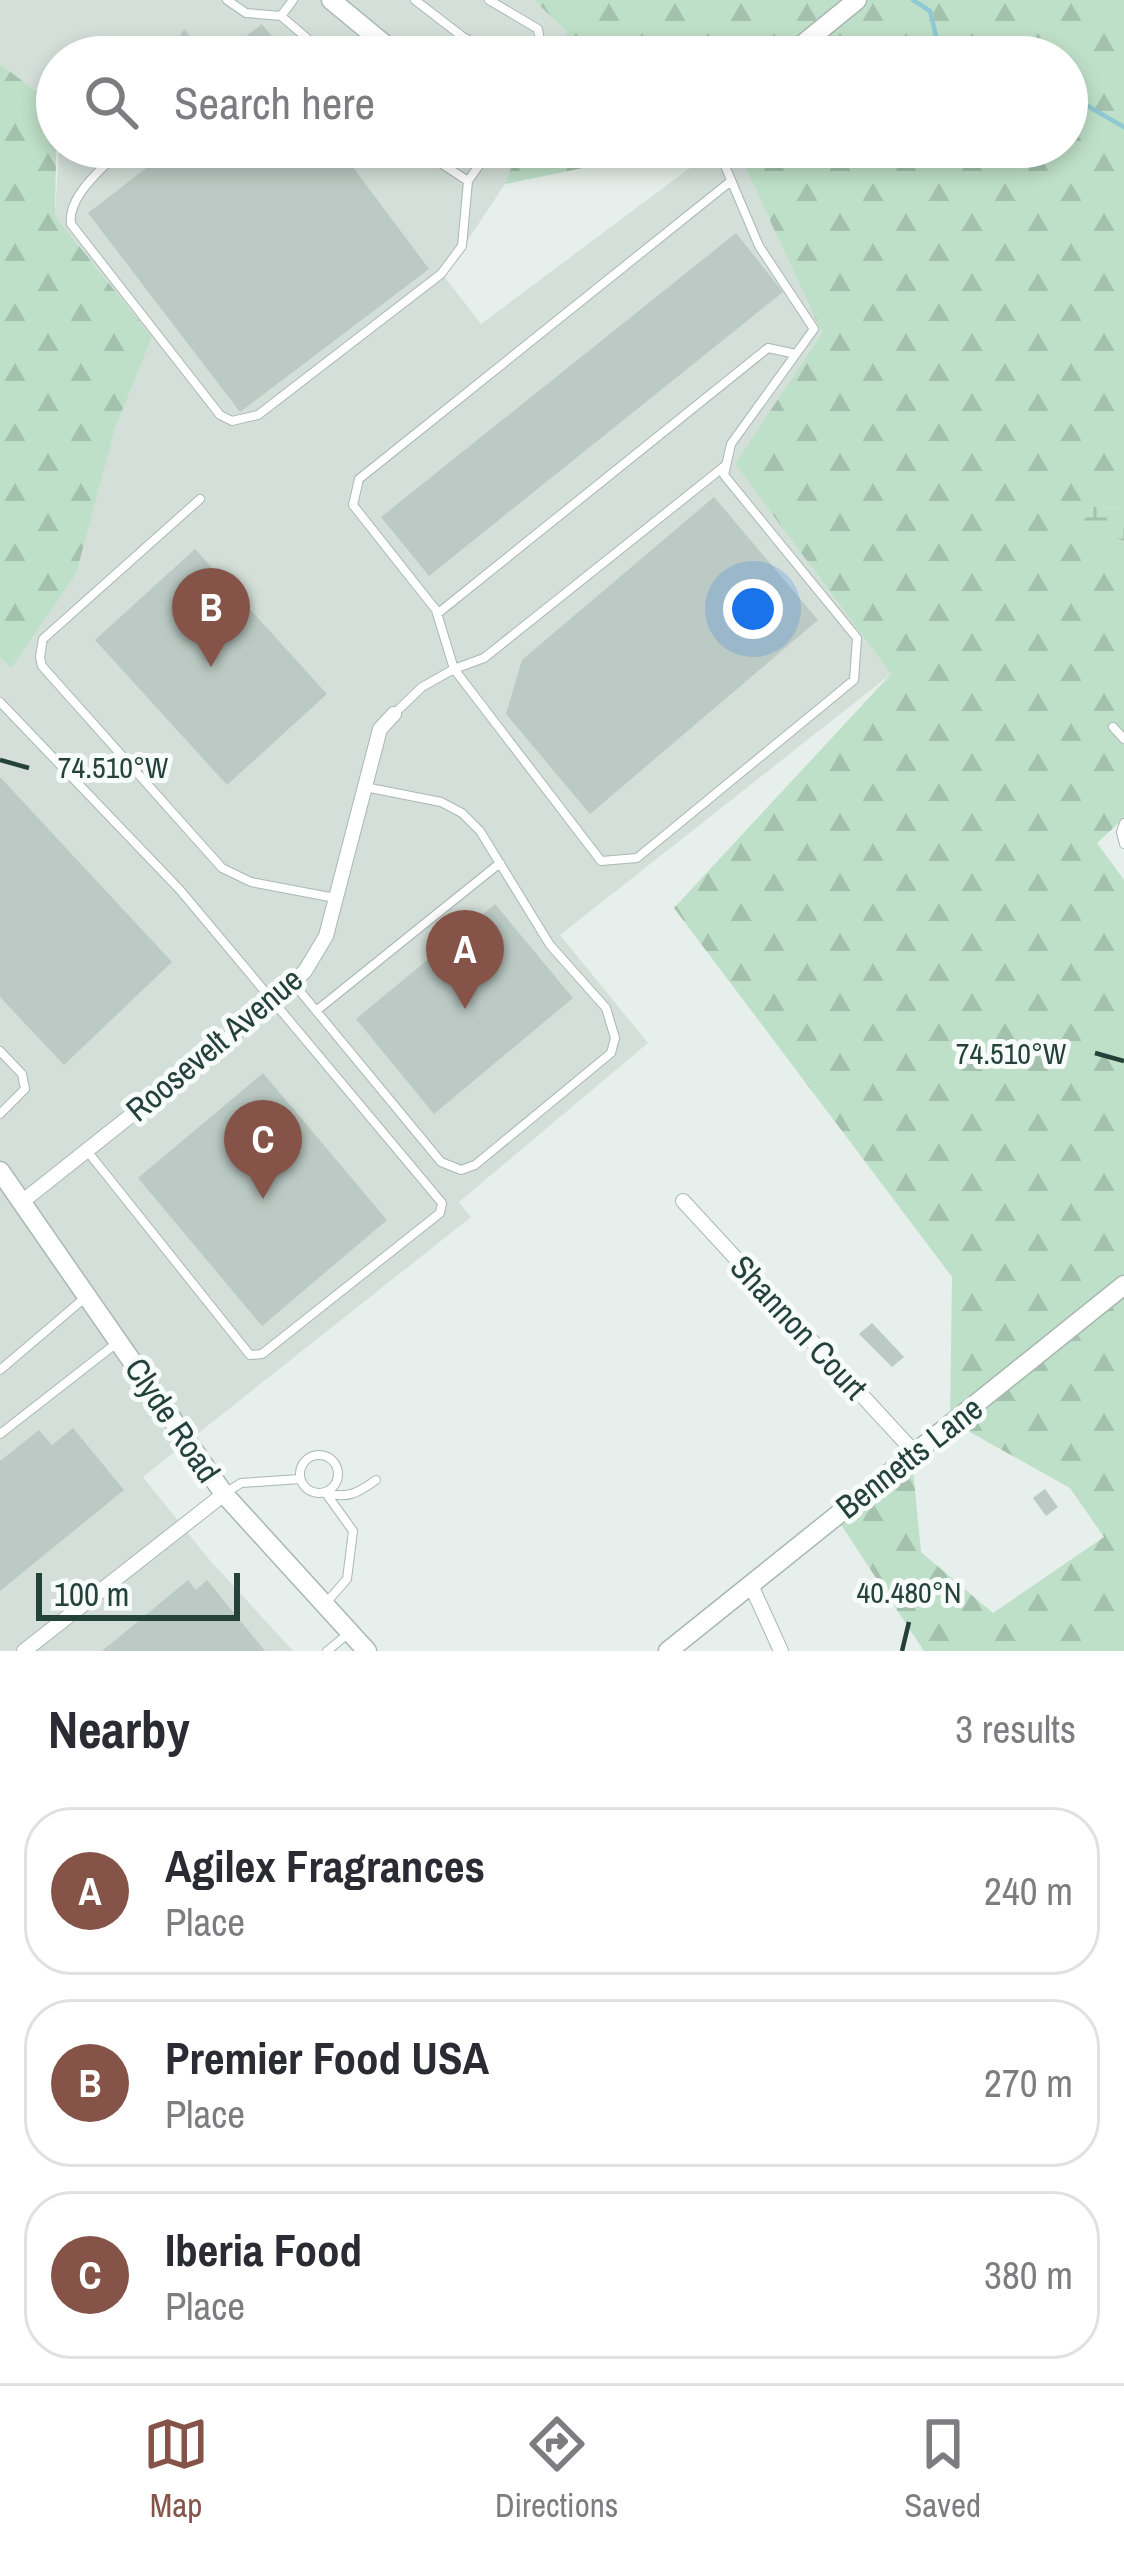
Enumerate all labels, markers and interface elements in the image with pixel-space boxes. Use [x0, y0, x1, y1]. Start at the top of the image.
search box [36, 36, 1088, 168]
icon: search [78, 69, 144, 135]
text: Search here [174, 72, 375, 133]
pin: B [172, 568, 250, 667]
your location [723, 579, 783, 639]
text: 74.510°W [58, 747, 168, 787]
pin: A [426, 910, 504, 1009]
street label: Roosevelt Avenue [116, 957, 312, 1131]
text: 74.510°W [956, 1033, 1066, 1073]
pin: C [224, 1100, 302, 1199]
street label: Shannon Court [721, 1245, 877, 1409]
street label: Clyde Road [115, 1349, 231, 1491]
street label: Bennetts Lane [827, 1386, 991, 1528]
scale bar [36, 1567, 240, 1620]
text: 100 m [54, 1572, 129, 1616]
text: 40.480°N [857, 1572, 962, 1612]
text: Nearby [48, 1695, 190, 1764]
text: 3 results [955, 1703, 1076, 1755]
text: Agilex Fragrances [165, 1835, 485, 1896]
text: A [78, 1865, 102, 1917]
text: 240 m [984, 1865, 1073, 1917]
text: Place [165, 1896, 245, 1948]
text: Premier Food USA [165, 2027, 489, 2088]
text: B [78, 2057, 102, 2109]
text: 270 m [984, 2057, 1073, 2109]
text: Place [165, 2088, 245, 2140]
text: Iberia Food [165, 2219, 362, 2280]
text: C [78, 2249, 102, 2301]
text: 380 m [984, 2249, 1073, 2301]
text: Place [165, 2280, 245, 2332]
tab: Map [143, 2411, 209, 2527]
tab: Directions [495, 2411, 618, 2527]
tab: Saved [904, 2411, 981, 2527]

